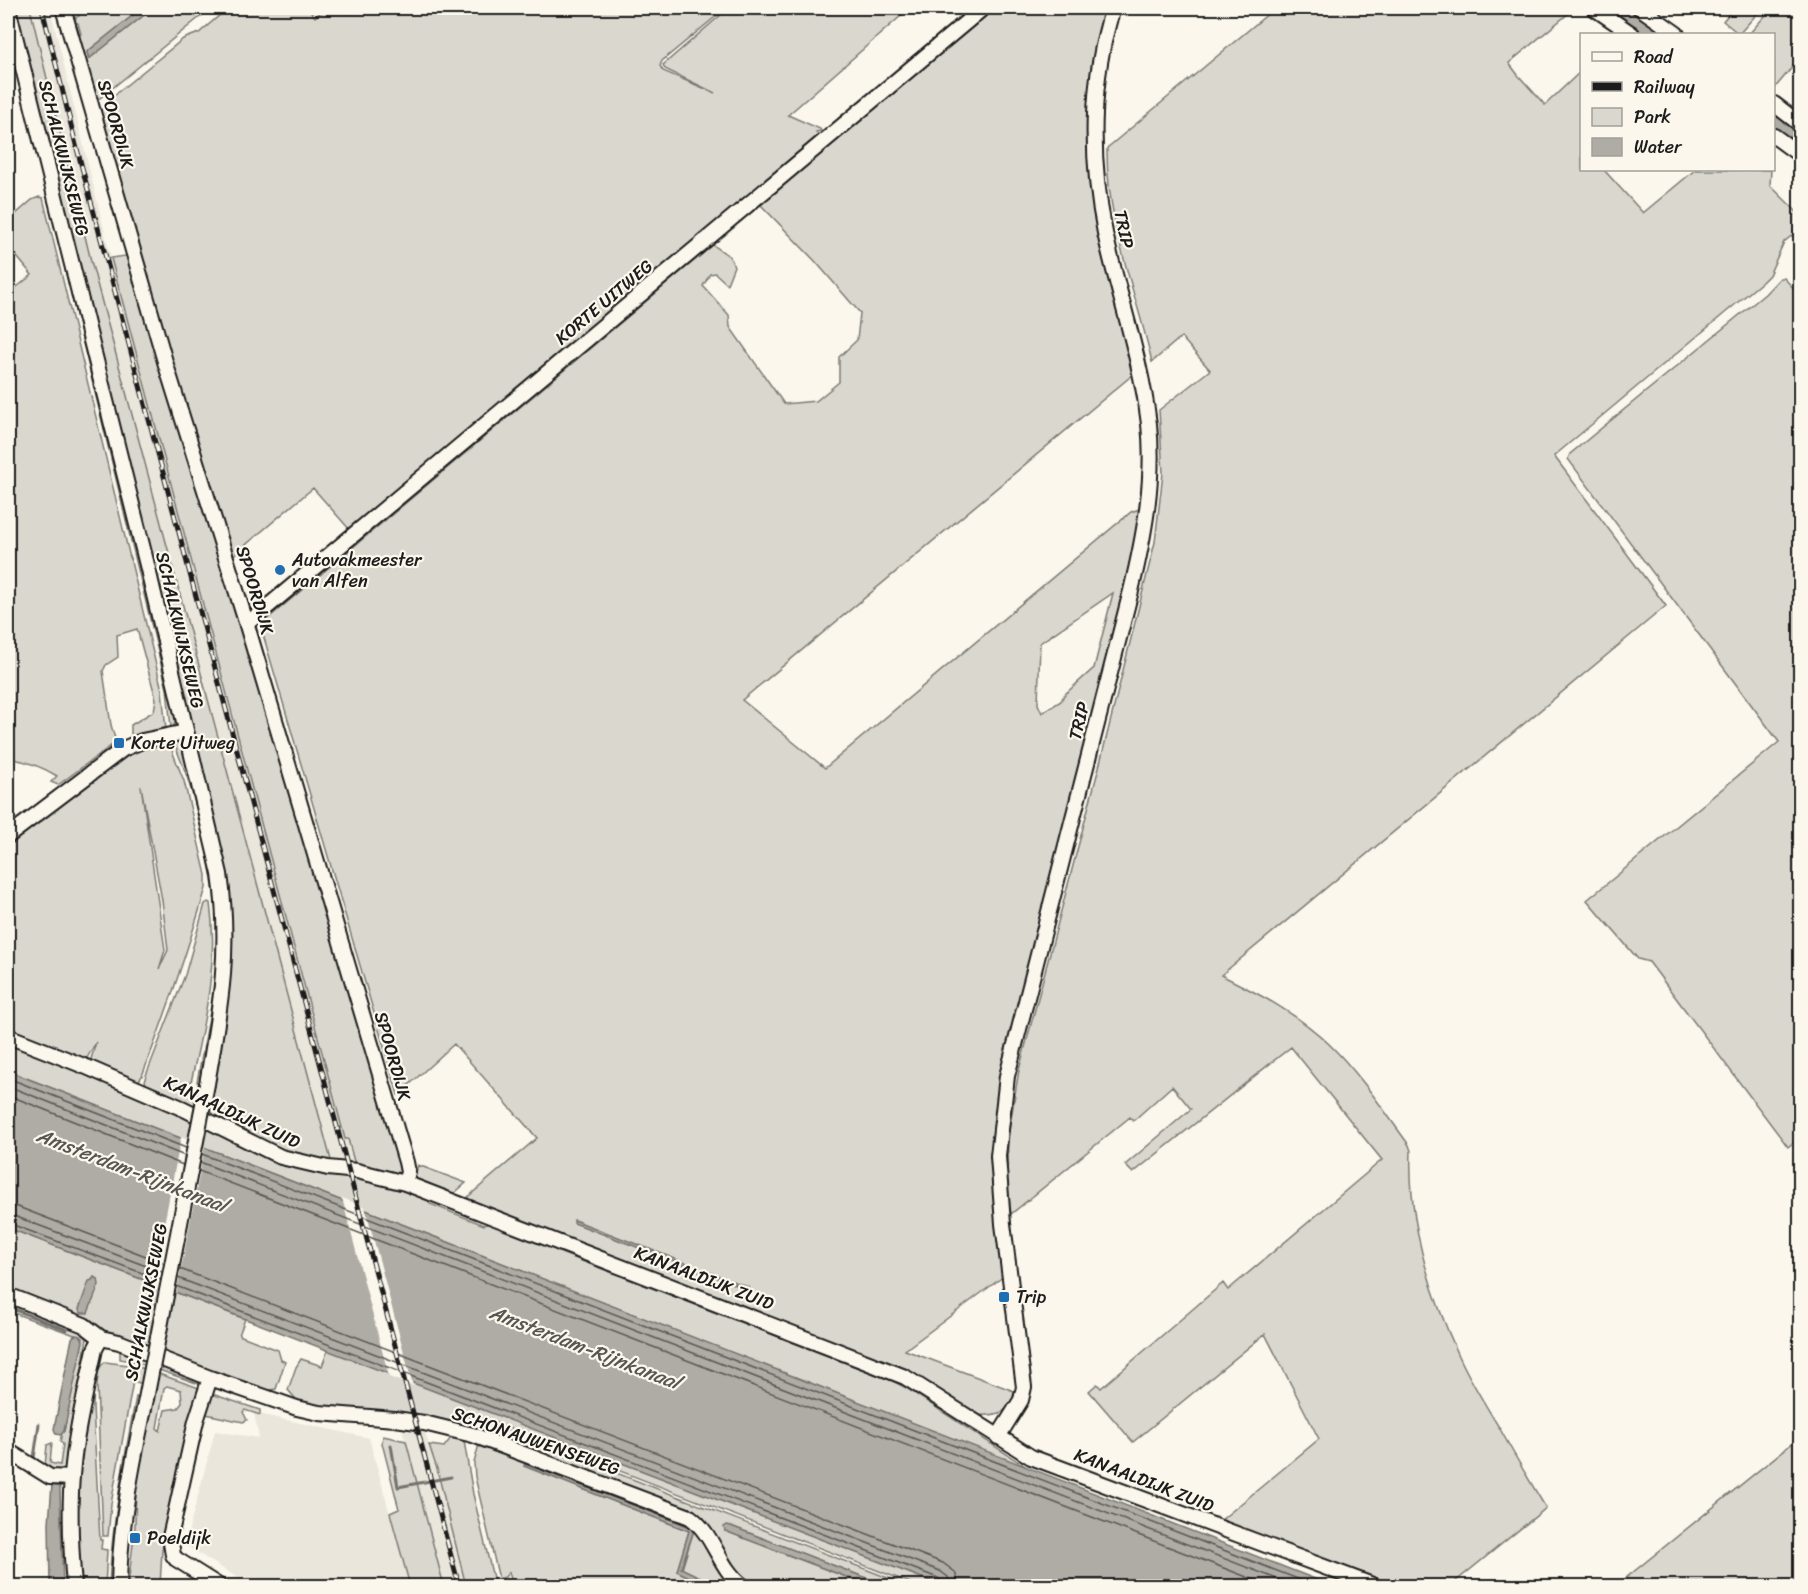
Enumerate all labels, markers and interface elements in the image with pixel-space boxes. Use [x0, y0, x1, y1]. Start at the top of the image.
legend [1580, 33, 1775, 171]
text: Road [1634, 41, 1674, 73]
text: Railway [1634, 71, 1696, 103]
street label: SCHALKWIJKSEWEG [29, 76, 99, 240]
street label: SPOORDIJK [88, 76, 144, 173]
text: Park [1634, 101, 1671, 133]
text: Water [1634, 131, 1683, 163]
street label: TRIP [1104, 207, 1144, 252]
street label: KORTE UITWEG [547, 251, 661, 353]
street label: SPOORDIJK [226, 542, 284, 639]
place label: Autovakmeester van Alfen [291, 544, 423, 597]
street label: SCHALKWIJKSEWEG [146, 548, 214, 712]
marker: Autovakmeester van Alfen [273, 563, 287, 577]
street label: TRIP [1059, 698, 1099, 743]
place label: Korte Uitweg [131, 727, 235, 759]
marker: Korte Uitweg [112, 736, 126, 750]
street label: SPOORDIJK [365, 1008, 421, 1105]
street label: KANAALDIJK ZUID [158, 1066, 306, 1158]
water label: Amsterdam-Rijnkanaal [31, 1118, 236, 1224]
street label: SCHALKWIJKSEWEG [115, 1220, 177, 1384]
street label: KANAALDIJK ZUID [629, 1237, 779, 1319]
place label: Trip [1016, 1281, 1047, 1313]
marker: Trip [997, 1290, 1011, 1304]
water label: Amsterdam-Rijnkanaal [484, 1295, 689, 1401]
street label: SCHONAUWENSEWEG [448, 1397, 624, 1485]
street label: KANAALDIJK ZUID [1069, 1439, 1219, 1521]
place label: Poeldijk [147, 1522, 211, 1554]
marker: Poeldijk [128, 1531, 142, 1545]

